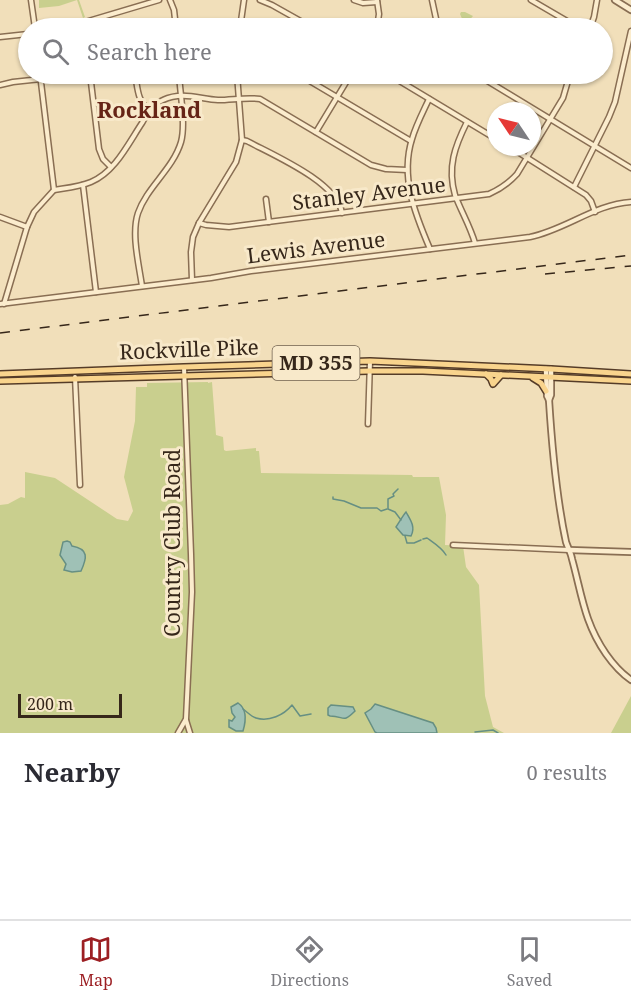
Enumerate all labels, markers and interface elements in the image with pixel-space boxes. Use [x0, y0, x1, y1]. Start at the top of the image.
search box [18, 18, 613, 84]
icon: search [39, 35, 72, 68]
text: Search here [87, 36, 212, 66]
district label: Rockland [97, 94, 201, 124]
north arrow [487, 102, 541, 156]
street label: Stanley Avenue [291, 170, 447, 216]
street label: Lewis Avenue [245, 225, 387, 269]
street label: Rockville Pike [119, 333, 259, 365]
road number: MD 355 [272, 346, 360, 380]
street label: Country Club Road [158, 449, 186, 637]
scale bar [18, 691, 122, 718]
text: 200 m [27, 693, 73, 715]
text: Nearby [24, 754, 120, 790]
text: 0 results [527, 759, 607, 786]
tab: Map [79, 933, 113, 991]
tab: Directions [271, 933, 349, 991]
tab: Saved [507, 933, 552, 991]

